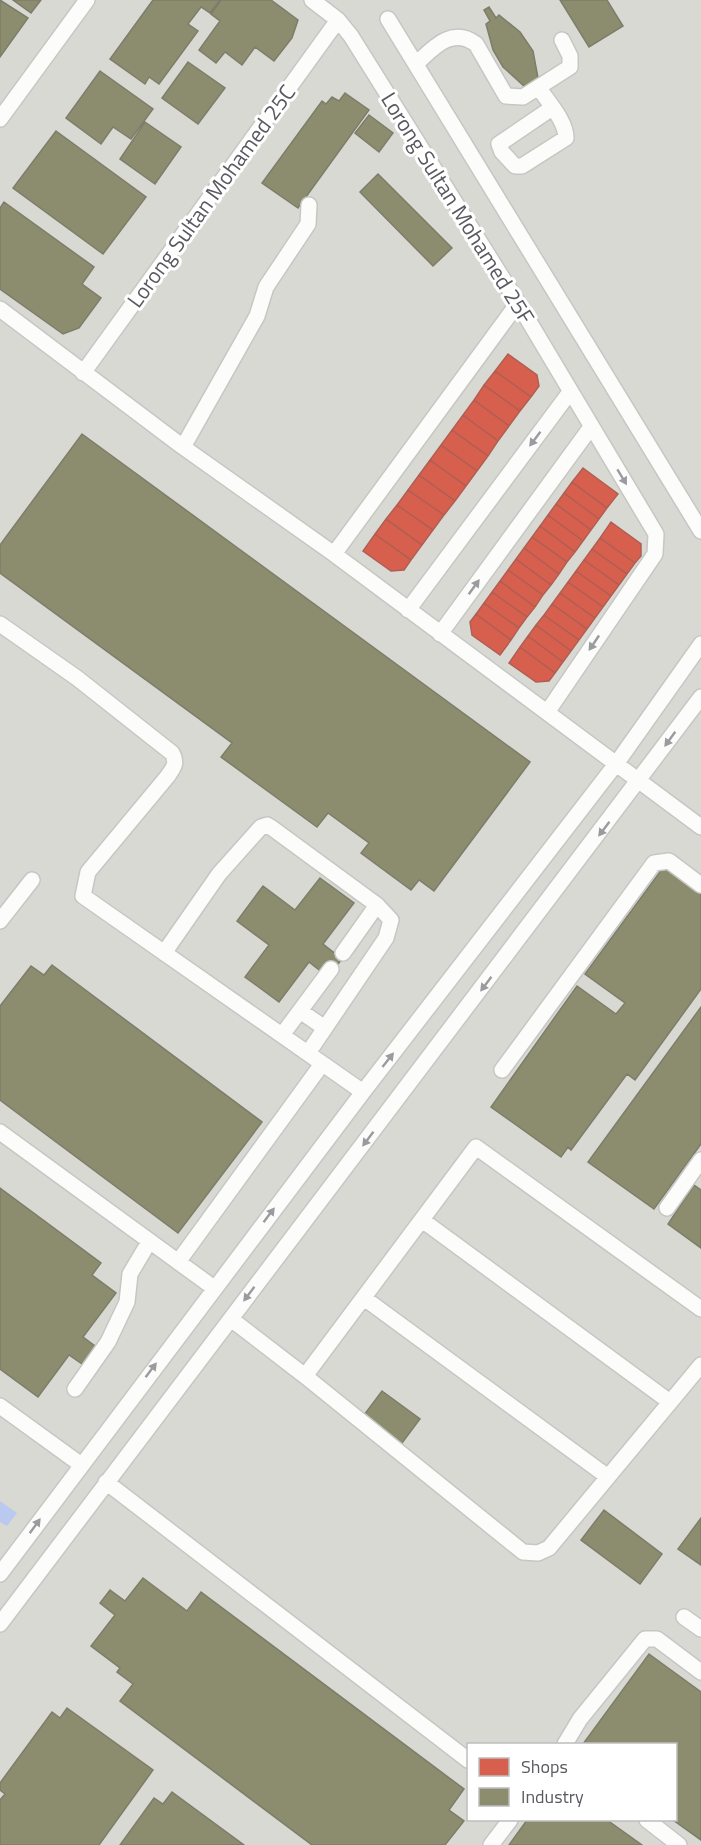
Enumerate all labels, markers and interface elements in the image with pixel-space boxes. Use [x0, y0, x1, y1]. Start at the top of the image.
street label: Lorong Sultan Mohamed 25C [118, 77, 304, 315]
street label: Lorong Sultan Mohamed 25F [373, 85, 543, 331]
one-way arrow [529, 431, 541, 446]
one-way arrow [616, 469, 627, 485]
one-way arrow [468, 580, 480, 596]
one-way arrow [589, 635, 600, 651]
one-way arrow [664, 731, 676, 747]
one-way arrow [598, 821, 610, 836]
one-way arrow [480, 976, 492, 991]
one-way arrow [381, 1052, 394, 1068]
one-way arrow [361, 1131, 374, 1147]
one-way arrow [263, 1207, 276, 1223]
one-way arrow [243, 1286, 256, 1302]
one-way arrow [145, 1363, 157, 1378]
one-way arrow [28, 1519, 40, 1534]
legend [467, 1743, 677, 1821]
text: Shops [521, 1753, 568, 1780]
text: Industry [521, 1783, 584, 1810]

